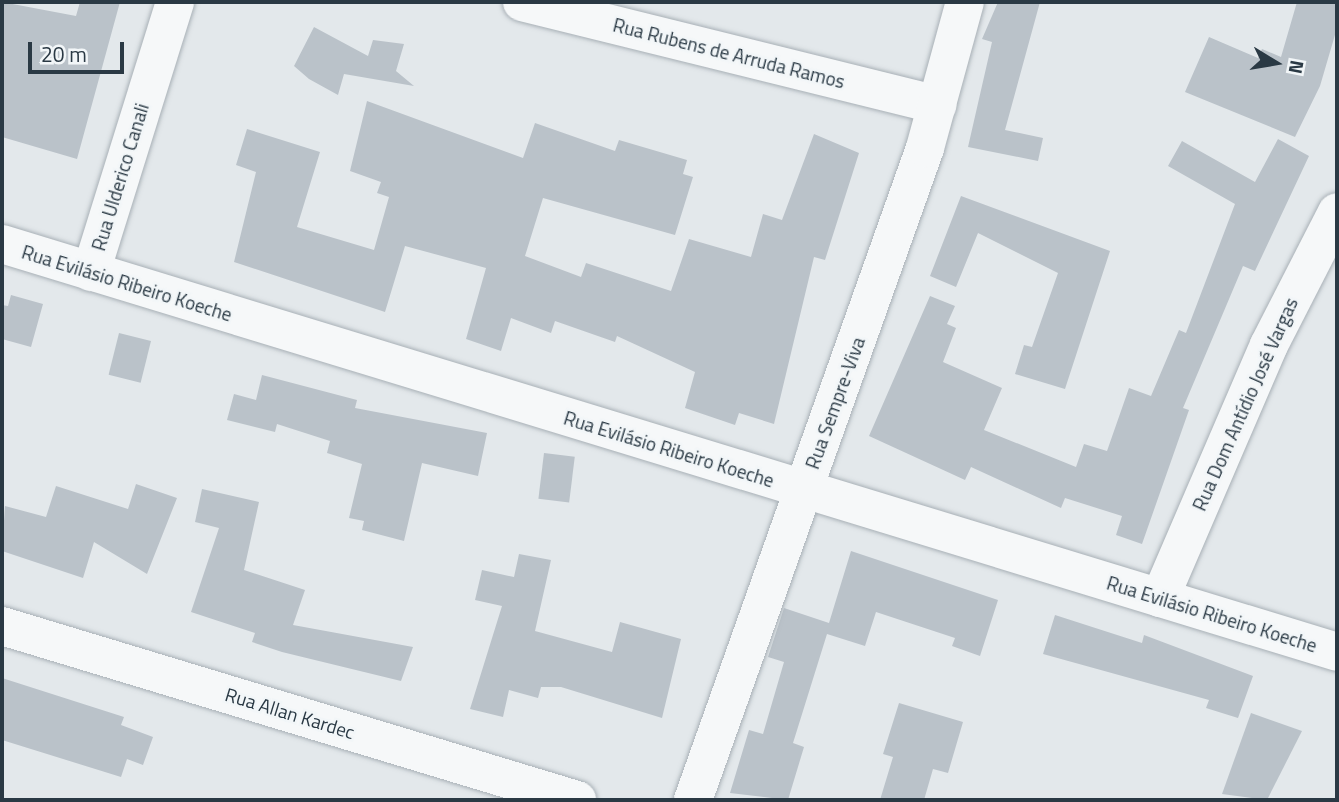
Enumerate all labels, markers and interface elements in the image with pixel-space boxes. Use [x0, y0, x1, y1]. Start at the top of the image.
street label: Rua Rubens de Arruda Ramos [611, 13, 847, 93]
scale bar [32, 28, 128, 72]
north arrow [1241, 28, 1311, 98]
text: 20 m [41, 38, 87, 70]
text: N [1282, 58, 1313, 76]
street label: Rua Ulderico Canali [87, 101, 153, 253]
street label: Rua Evilásio Ribeiro Koeche [19, 240, 235, 326]
street label: Rua Dom Antídio José Vargas [1188, 294, 1302, 514]
street label: Rua Sempre-Viva [801, 334, 869, 472]
street label: Rua Evilásio Ribeiro Koeche [561, 406, 777, 492]
street label: Rua Evilásio Ribeiro Koeche [1104, 571, 1320, 657]
street label: Rua Allan Kardec [223, 683, 357, 743]

